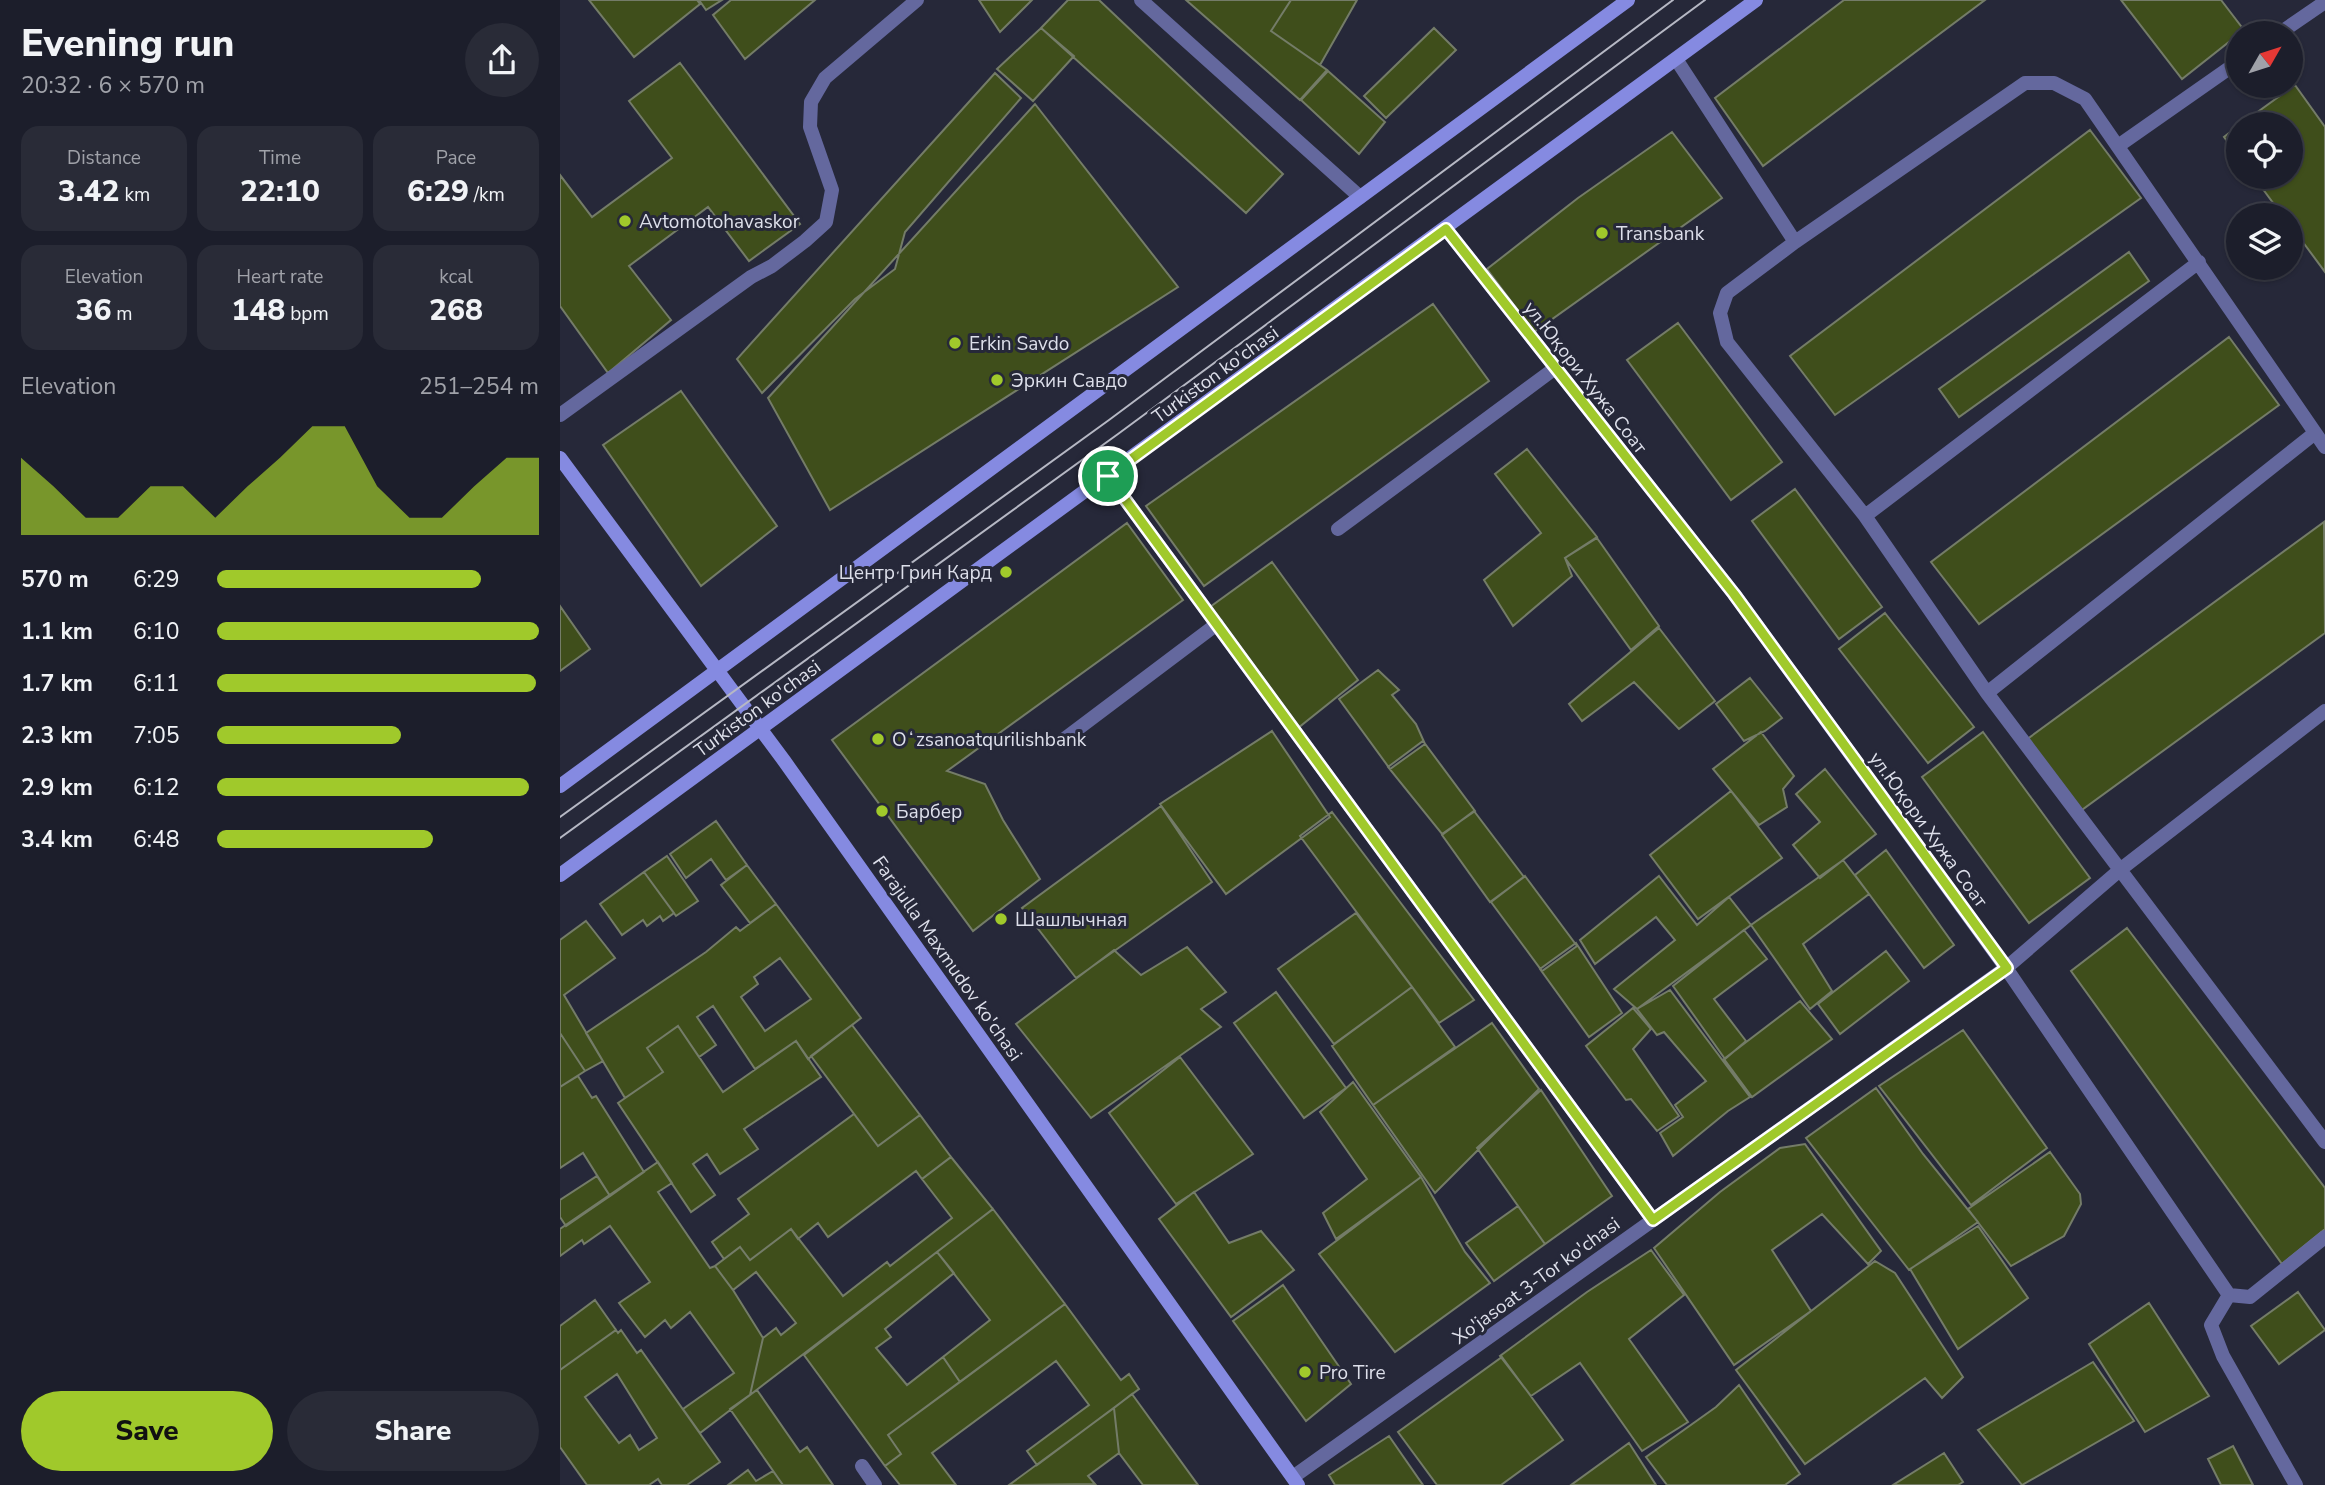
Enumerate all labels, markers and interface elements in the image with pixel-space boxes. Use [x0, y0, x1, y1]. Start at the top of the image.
text: Evening run [21, 18, 234, 69]
north arrow [2226, 21, 2303, 98]
map controls [2226, 21, 2303, 280]
button: share [465, 23, 539, 97]
text: 20:32 · 6 × 570 m [21, 70, 205, 101]
button: locate [2226, 112, 2303, 189]
text: Distance [67, 145, 141, 171]
text: Time [259, 145, 301, 171]
text: Pace [436, 145, 476, 171]
text: 3.42 [58, 171, 120, 212]
text: 22:10 [240, 171, 320, 212]
text: 6:29 [407, 171, 469, 212]
text: km [120, 182, 150, 208]
text: /km [469, 182, 505, 208]
button: layers [2226, 203, 2303, 280]
place label: Avtomotohavaskor [639, 209, 800, 235]
marker: Avtomotohavaskor [617, 213, 633, 229]
place label: Transbank [1616, 221, 1705, 247]
marker: Transbank [1594, 225, 1610, 241]
text: Elevation [65, 264, 143, 290]
text: Heart rate [237, 264, 323, 290]
text: kcal [439, 264, 473, 290]
text: 36 [75, 290, 111, 331]
text: 148 [231, 290, 285, 331]
text: 268 [429, 290, 483, 331]
street label: ул.Юқори Хужа Соат [1518, 296, 1653, 460]
text: m [111, 301, 133, 327]
text: bpm [285, 301, 329, 327]
street label: Turkiston ko'chasi [1147, 320, 1284, 430]
place label: Erkin Savdo [969, 331, 1069, 357]
marker: Erkin Savdo [947, 335, 963, 351]
place label: Эркин Савдо [1011, 368, 1128, 394]
text: Elevation [21, 371, 116, 402]
text: 251–254 m [419, 371, 539, 402]
marker: Эркин Савдо [989, 372, 1005, 388]
pin [1078, 446, 1138, 506]
icon: arrive [1089, 457, 1127, 495]
place label: Центр Грин Кард [839, 560, 992, 586]
text: 570 m [21, 564, 89, 595]
text: 6:29 [133, 564, 180, 595]
marker: Центр Грин Кард [998, 564, 1014, 580]
text: 1.1 km [21, 616, 93, 647]
text: 6:10 [133, 616, 180, 647]
street label: Turkiston ko'chasi [689, 654, 826, 764]
text: 1.7 km [21, 668, 93, 699]
text: 6:11 [133, 668, 180, 699]
text: 2.3 km [21, 720, 93, 751]
text: 7:05 [133, 720, 180, 751]
place label: Oʻzsanoatqurilishbank [892, 727, 1087, 753]
marker: Oʻzsanoatqurilishbank [870, 731, 886, 747]
street label: ул.Юқори Хужа Соат [1863, 746, 1994, 913]
text: 2.9 km [21, 772, 93, 803]
text: 6:12 [133, 772, 180, 803]
place label: Барбер [896, 799, 962, 825]
marker: Барбер [874, 803, 890, 819]
text: 3.4 km [21, 824, 93, 855]
text: 6:48 [133, 824, 180, 855]
street label: Farajulla Maxmudov ko'chasi [866, 851, 1028, 1066]
place label: Шашлычная [1015, 907, 1127, 933]
marker: Шашлычная [993, 911, 1009, 927]
street label: Xo'jasoat 3-Tor ko'chasi [1448, 1211, 1625, 1350]
place label: Pro Tire [1319, 1360, 1386, 1386]
marker: Pro Tire [1297, 1364, 1313, 1380]
button: Save [21, 1391, 273, 1471]
button: Share [287, 1391, 539, 1471]

